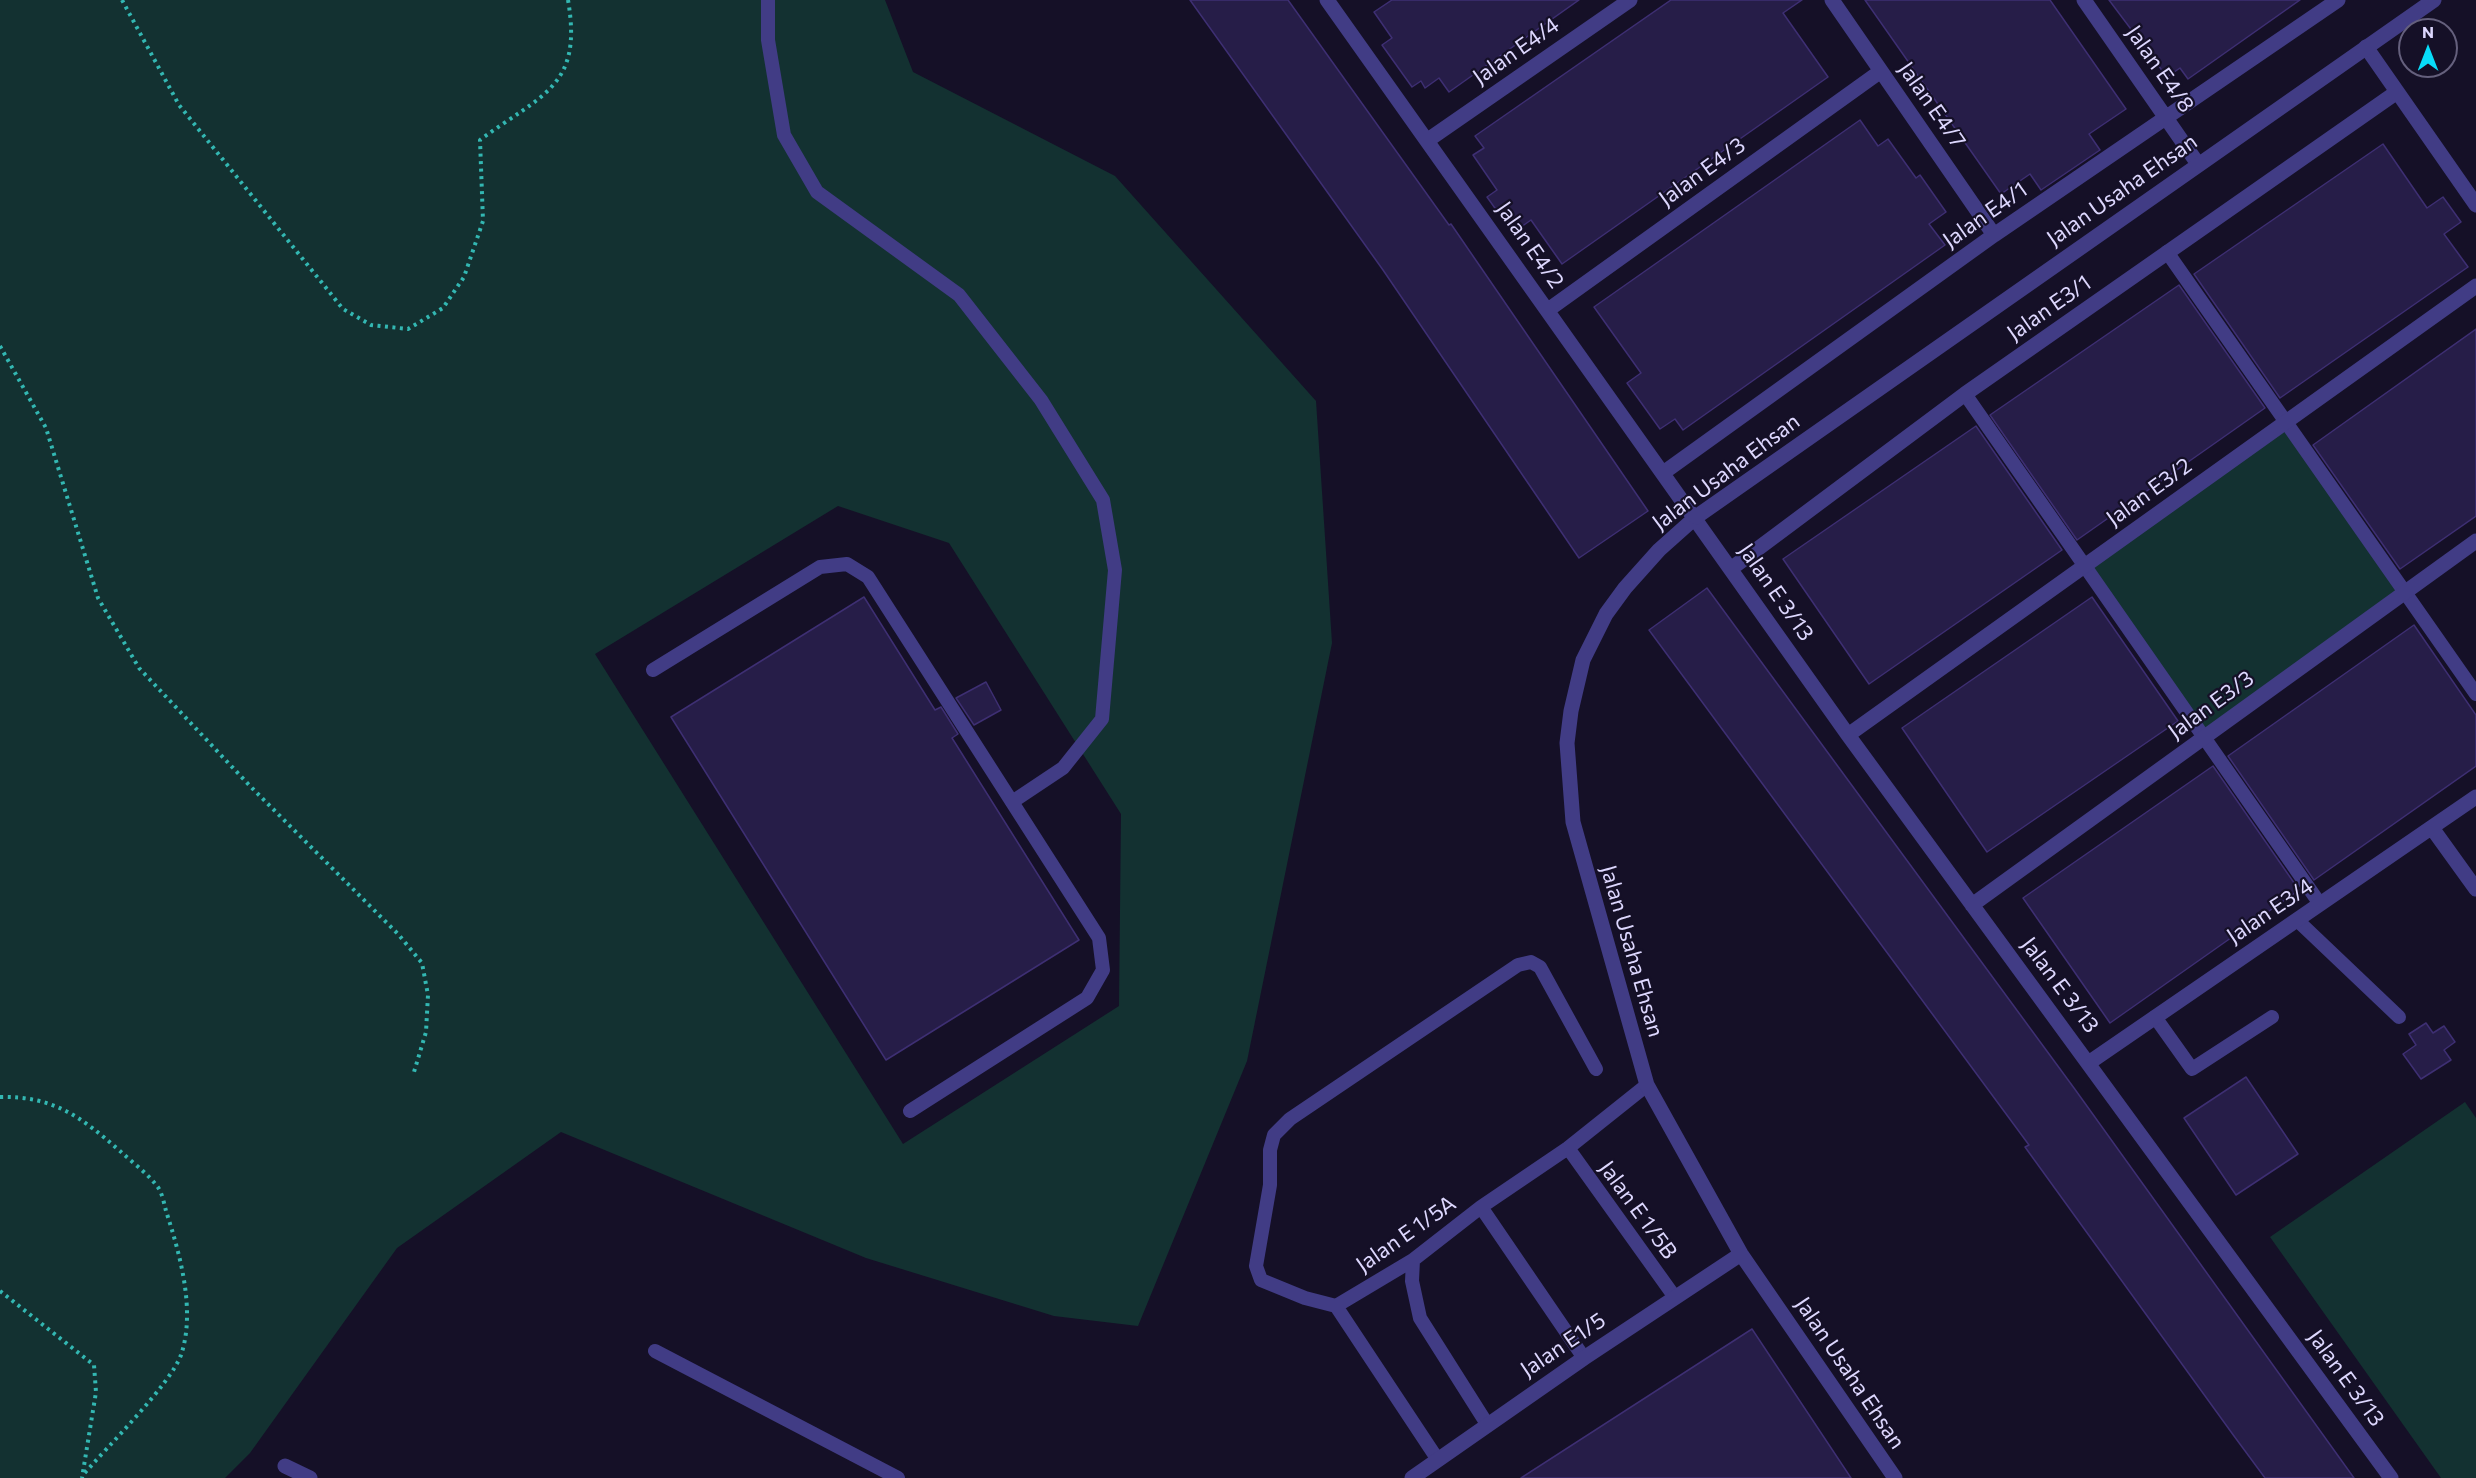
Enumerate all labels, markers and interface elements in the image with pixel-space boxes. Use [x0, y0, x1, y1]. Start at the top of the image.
street label: Jalan E4/4 [1468, 12, 1564, 90]
north arrow [2398, 18, 2458, 78]
street label: Jalan E4/8 [2120, 20, 2200, 118]
text: N [2422, 22, 2434, 41]
street label: Jalan E4/7 [1893, 57, 1971, 153]
street label: Jalan Usaha Ehsan [2042, 128, 2202, 252]
street label: Jalan E4/3 [1654, 132, 1750, 212]
street label: Jalan E4/1 [1938, 176, 2032, 254]
street label: Jalan E4/2 [1491, 197, 1569, 293]
street label: Jalan E3/1 [2002, 270, 2096, 346]
street label: Jalan Usaha Ehsan [1647, 408, 1805, 536]
street label: Jalan E3/2 [2101, 452, 2197, 532]
street label: Jalan E 3/13 [1733, 538, 1819, 646]
street label: Jalan E3/3 [2163, 665, 2259, 745]
street label: Jalan Usaha Ehsan [1595, 862, 1669, 1040]
street label: Jalan E3/4 [2222, 873, 2318, 949]
street label: Jalan E 3/13 [2015, 932, 2105, 1038]
street label: Jalan E 1/5B [1593, 1156, 1683, 1264]
street label: Jalan E 1/5A [1351, 1190, 1461, 1278]
street label: Jalan Usaha Ehsan [1789, 1292, 1911, 1454]
street label: Jalan E1/5 [1516, 1307, 1610, 1383]
street label: Jalan E 3/13 [2302, 1325, 2390, 1431]

